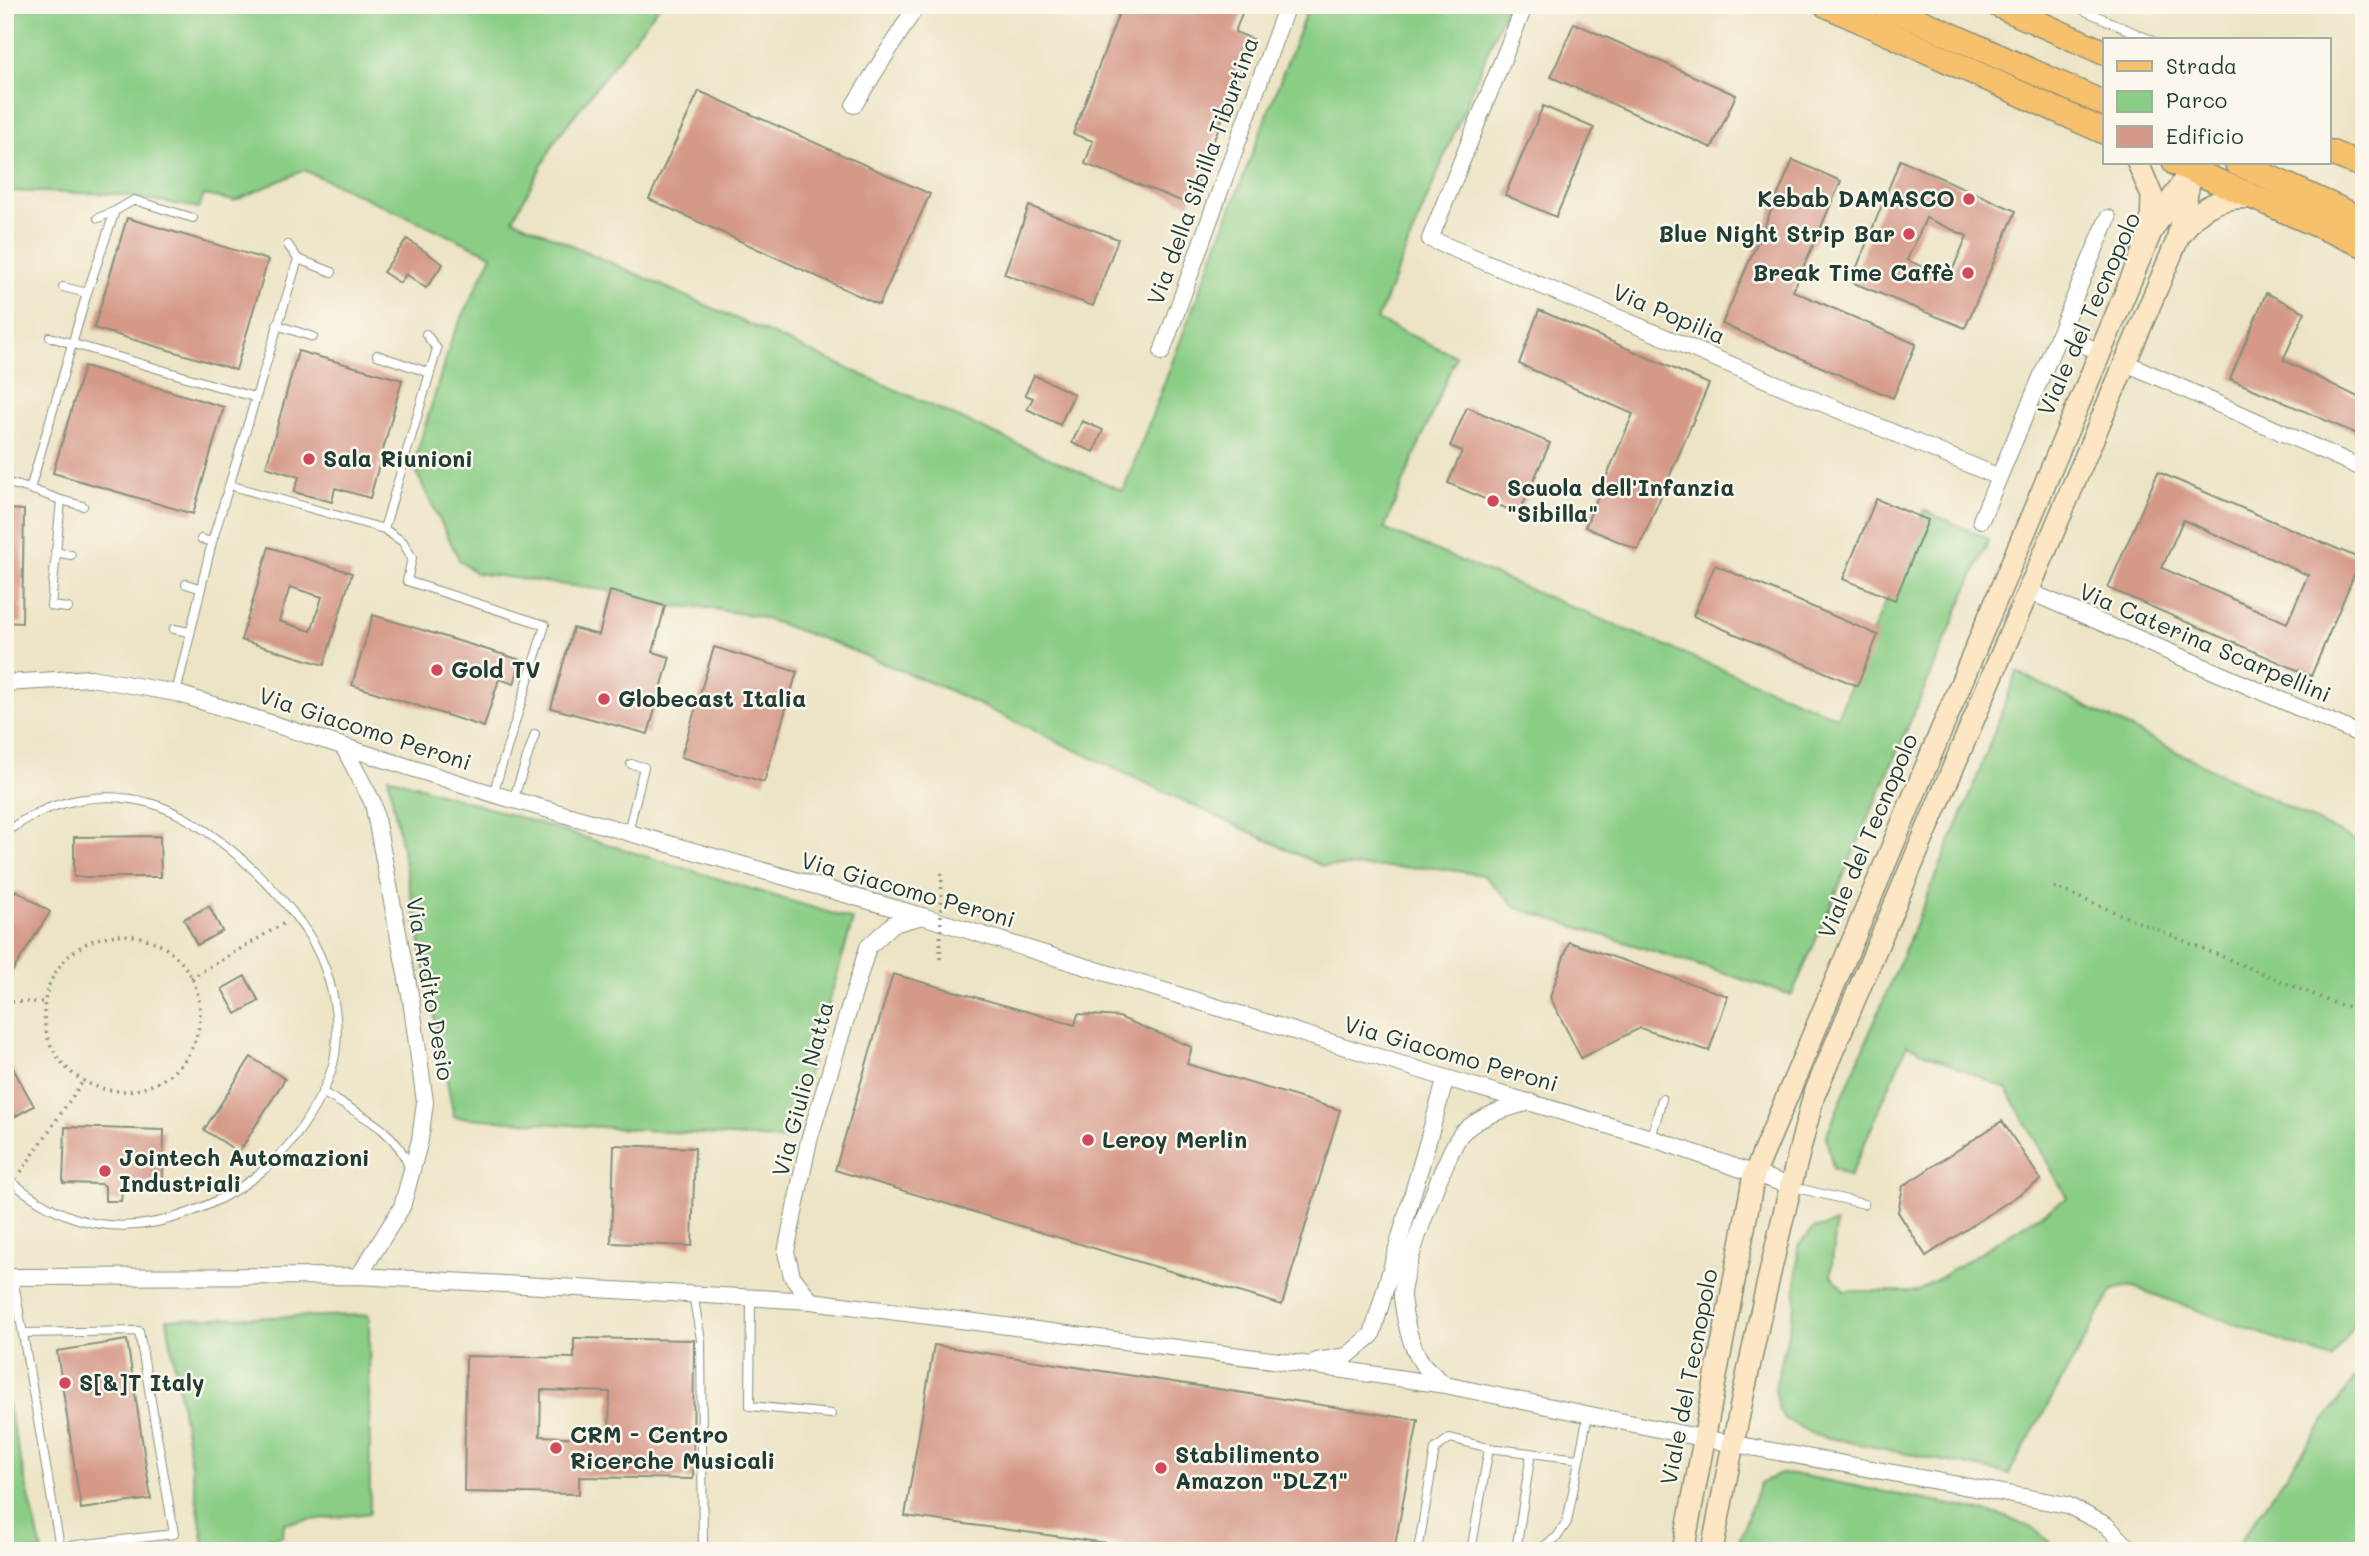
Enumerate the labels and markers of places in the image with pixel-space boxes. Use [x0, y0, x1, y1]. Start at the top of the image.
place label: Kebab DAMASCO [1757, 183, 1955, 213]
marker: Kebab DAMASCO [1961, 191, 1977, 207]
place label: Blue Night Strip Bar [1659, 218, 1895, 248]
marker: Blue Night Strip Bar [1901, 226, 1917, 242]
place label: Break Time Caffè [1753, 257, 1954, 287]
marker: Break Time Caffè [1960, 265, 1976, 281]
place label: Sala Riunioni [323, 443, 473, 473]
marker: Sala Riunioni [301, 451, 317, 467]
place label: Scuola dell'Infanzia "Sibilla" [1507, 472, 1735, 528]
marker: Scuola dell'Infanzia "Sibilla" [1485, 493, 1501, 509]
place label: Gold TV [451, 654, 541, 684]
marker: Gold TV [429, 662, 445, 678]
place label: Globecast Italia [618, 683, 806, 713]
marker: Globecast Italia [596, 691, 612, 707]
place label: Leroy Merlin [1102, 1124, 1247, 1154]
marker: Leroy Merlin [1080, 1132, 1096, 1148]
place label: Jointech Automazioni Industriali [119, 1142, 370, 1198]
marker: Jointech Automazioni Industriali [97, 1163, 113, 1179]
place label: S[&]T Italy [79, 1367, 205, 1397]
marker: S[&]T Italy [57, 1375, 73, 1391]
place label: CRM - Centro Ricerche Musicali [570, 1419, 775, 1475]
place label: Stabilimento Amazon "DLZ1" [1175, 1439, 1348, 1495]
marker: CRM - Centro Ricerche Musicali [548, 1440, 564, 1456]
marker: Stabilimento Amazon "DLZ1" [1153, 1460, 1169, 1476]

